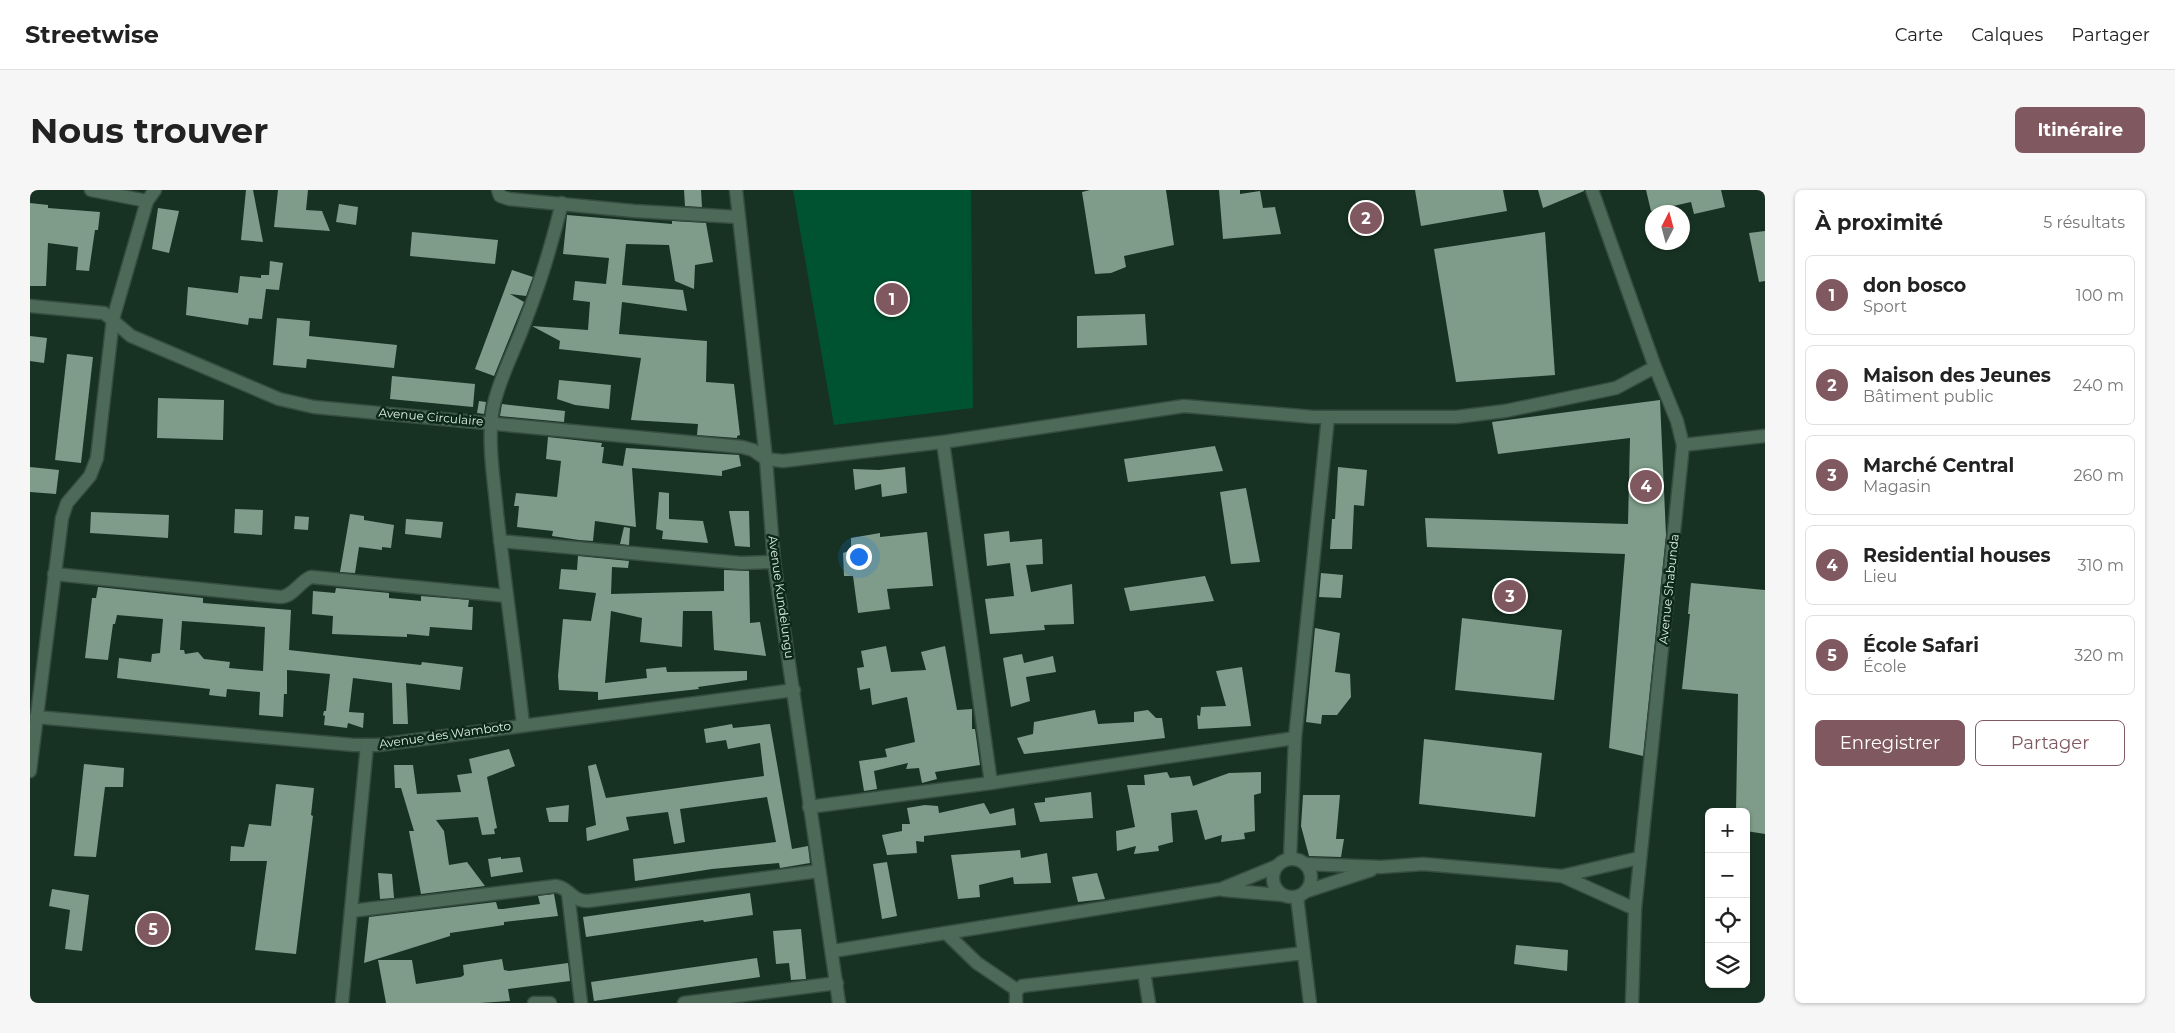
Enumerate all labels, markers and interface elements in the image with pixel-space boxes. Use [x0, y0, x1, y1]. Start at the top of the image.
text: Streetwise [25, 20, 159, 49]
text: Carte [1895, 24, 1943, 46]
text: Calques [1971, 24, 2043, 46]
text: Partager [2071, 24, 2150, 46]
button: Itinéraire [2015, 107, 2145, 153]
text: Nous trouver [30, 109, 268, 152]
pin: 2 [1350, 199, 1382, 237]
north arrow [1645, 205, 1690, 250]
text: À proximité [1815, 210, 1943, 235]
text: 5 résultats [2043, 213, 2125, 232]
text: don bosco [1863, 274, 1966, 297]
pin: 1 [876, 280, 908, 318]
text: 1 [1829, 286, 1835, 305]
text: 100 m [2076, 286, 2124, 305]
text: Sport [1863, 297, 1907, 316]
text: Maison des Jeunes [1863, 364, 2051, 387]
text: 2 [1827, 376, 1837, 395]
text: 240 m [2073, 376, 2124, 395]
text: Bâtiment public [1863, 387, 1994, 406]
street label: Avenue Circulaire [378, 404, 484, 429]
text: Marché Central [1863, 454, 2014, 477]
text: 3 [1827, 466, 1837, 485]
text: 260 m [2073, 466, 2124, 485]
pin: 4 [1630, 467, 1662, 505]
text: Magasin [1863, 477, 1931, 496]
street label: Avenue Shabunda [1655, 533, 1682, 645]
street label: Avenue Kundelungu [765, 534, 798, 659]
your location [846, 544, 872, 570]
text: Residential houses [1863, 544, 2051, 567]
text: 4 [1826, 556, 1838, 575]
text: 310 m [2077, 556, 2124, 575]
text: Lieu [1863, 567, 1897, 586]
pin: 3 [1494, 577, 1526, 615]
text: École Safari [1863, 634, 1979, 657]
text: 5 [1827, 646, 1837, 665]
text: 320 m [2074, 646, 2124, 665]
text: École [1863, 657, 1906, 676]
street label: Avenue des Wamboto [378, 718, 512, 751]
button: Enregistrer [1815, 720, 1965, 766]
button: Partager [1975, 720, 2125, 766]
map controls [1705, 808, 1750, 988]
button: + [1705, 808, 1750, 853]
button: − [1705, 853, 1750, 898]
button: locate [1705, 898, 1750, 943]
pin: 5 [137, 910, 169, 948]
button: layers [1705, 943, 1750, 988]

